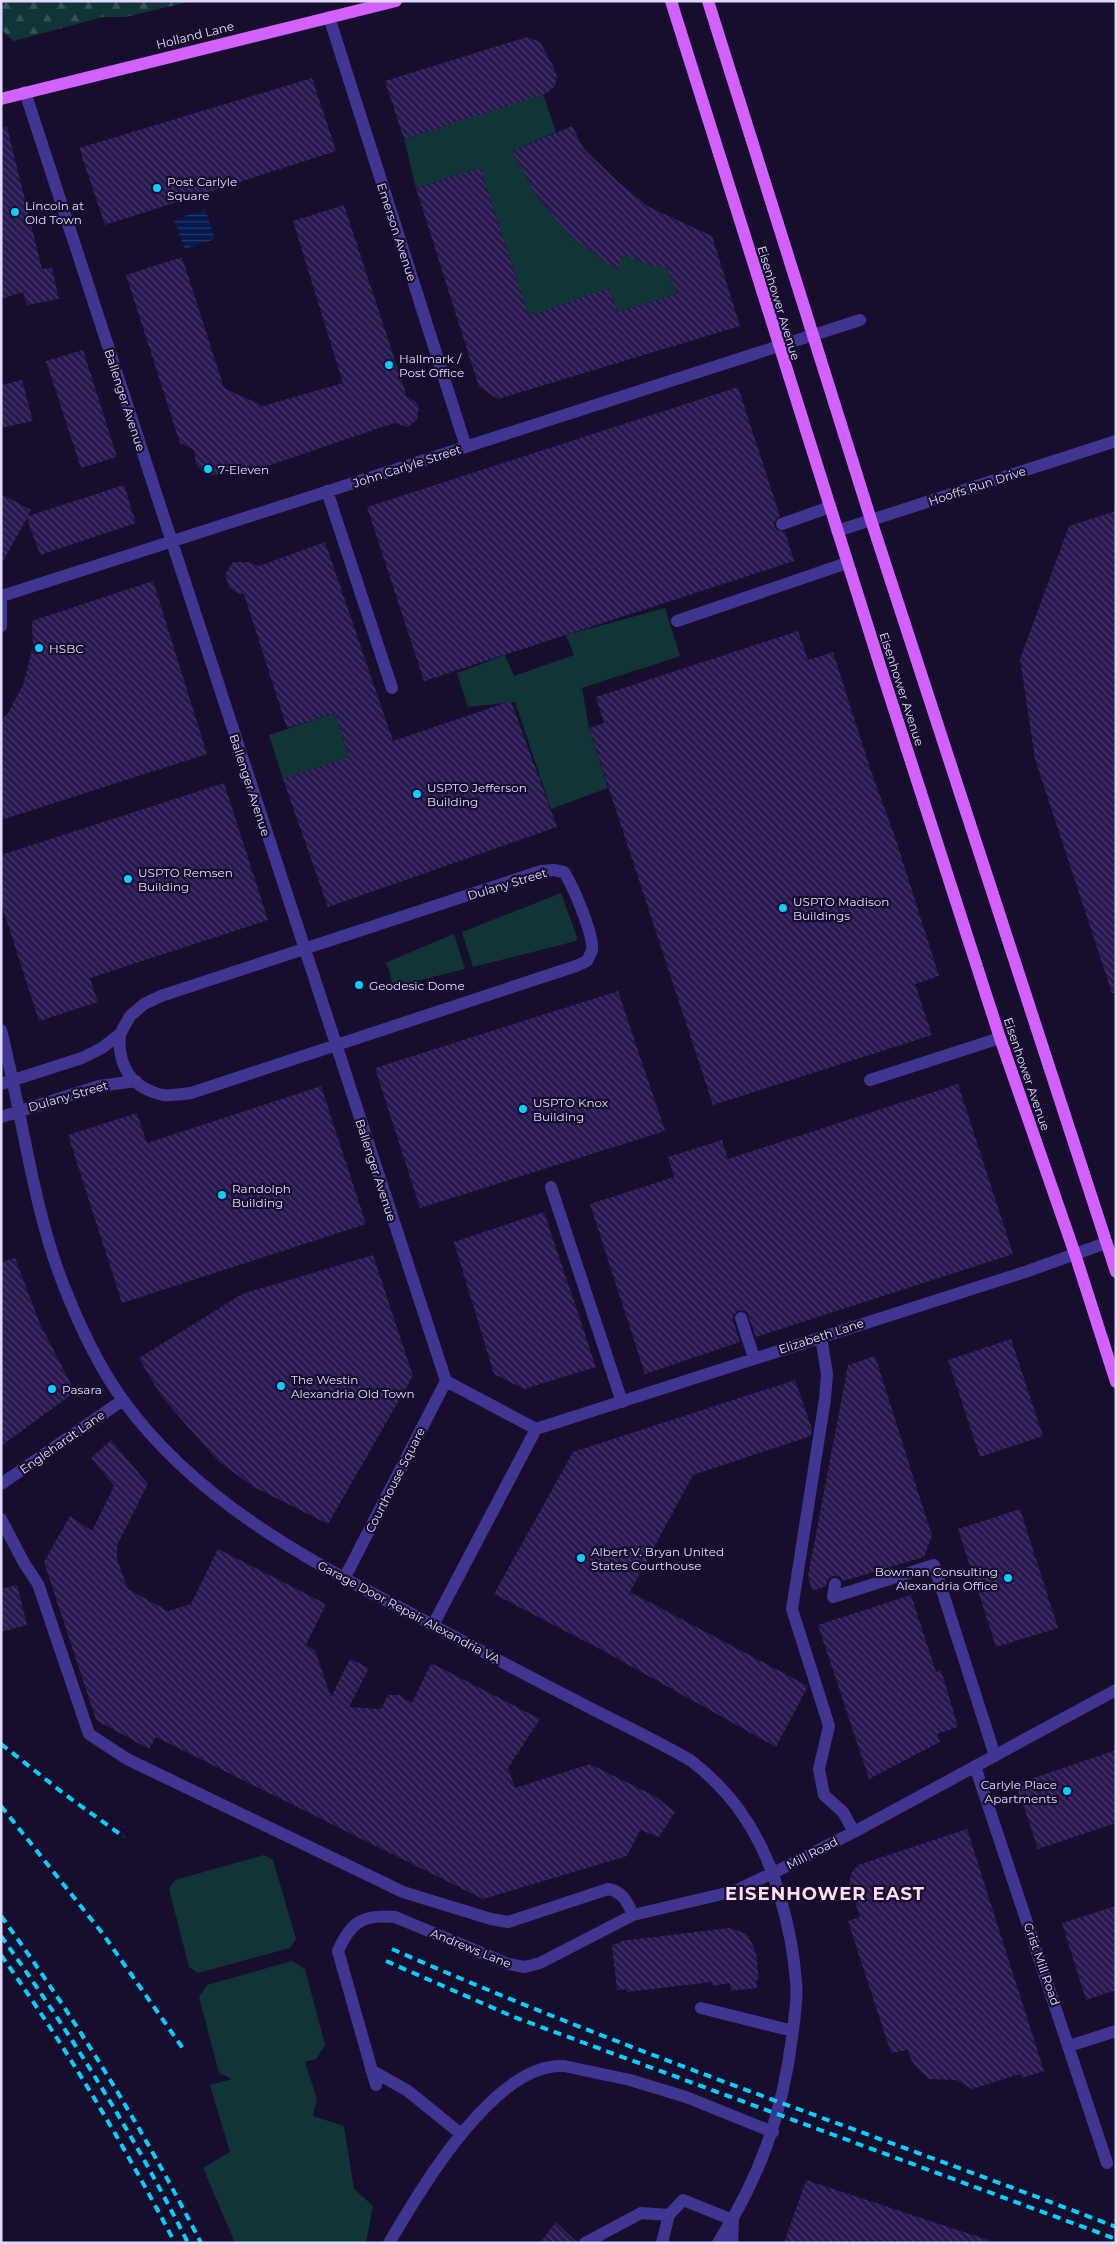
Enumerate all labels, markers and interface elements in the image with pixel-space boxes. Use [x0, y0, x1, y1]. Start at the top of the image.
street label: Holland Lane [155, 18, 235, 52]
place label: Post Carlyle Square [167, 174, 237, 203]
street label: Emerson Avenue [374, 181, 420, 283]
marker: Post Carlyle Square [151, 182, 163, 194]
place label: Lincoln at Old Town [25, 198, 84, 227]
marker: Lincoln at Old Town [9, 206, 21, 218]
street label: Eisenhower Avenue [754, 244, 804, 362]
street label: Ballenger Avenue [101, 347, 149, 453]
place label: Hallmark / Post Office [399, 351, 464, 380]
marker: Hallmark / Post Office [383, 359, 395, 371]
street label: John Carlyle Street [350, 441, 463, 491]
place label: 7-Eleven [218, 462, 269, 477]
marker: 7-Eleven [202, 463, 214, 475]
street label: Hooffs Run Drive [926, 463, 1028, 509]
street label: Eisenhower Avenue [877, 630, 927, 748]
place label: HSBC [49, 641, 84, 656]
marker: HSBC [33, 642, 45, 654]
street label: Ballenger Avenue [226, 732, 274, 838]
place label: USPTO Jefferson Building [427, 780, 527, 809]
marker: USPTO Jefferson Building [411, 788, 423, 800]
place label: USPTO Remsen Building [138, 865, 233, 894]
street label: Dulany Street [466, 865, 549, 903]
marker: USPTO Remsen Building [122, 873, 134, 885]
place label: USPTO Madison Buildings [793, 894, 889, 923]
marker: USPTO Madison Buildings [777, 902, 789, 914]
place label: Geodesic Dome [369, 978, 465, 993]
marker: Geodesic Dome [353, 979, 365, 991]
street label: Eisenhower Avenue [1001, 1015, 1053, 1133]
street label: Dulany Street [26, 1077, 110, 1115]
place label: USPTO Knox Building [533, 1095, 609, 1124]
marker: USPTO Knox Building [517, 1103, 529, 1115]
street label: Ballenger Avenue [352, 1117, 400, 1223]
place label: Randolph Building [232, 1181, 291, 1210]
marker: Randolph Building [216, 1189, 228, 1201]
street label: Elizabeth Lane [776, 1315, 866, 1357]
place label: The Westin Alexandria Old Town [291, 1372, 415, 1401]
marker: The Westin Alexandria Old Town [275, 1380, 287, 1392]
place label: Pasara [62, 1382, 102, 1397]
marker: Pasara [46, 1383, 58, 1395]
street label: Englehardt Lane [17, 1407, 107, 1477]
street label: Courthouse Square [362, 1425, 428, 1535]
place label: Albert V. Bryan United States Courthouse [591, 1544, 724, 1573]
marker: Albert V. Bryan United States Courthouse [575, 1552, 587, 1564]
street label: Garage Door Repair Alexandria VA [315, 1557, 503, 1667]
place label: Bowman Consulting Alexandria Office [875, 1564, 998, 1593]
marker: Bowman Consulting Alexandria Office [1002, 1572, 1014, 1584]
place label: Carlyle Place Apartments [981, 1777, 1057, 1806]
marker: Carlyle Place Apartments [1061, 1785, 1073, 1797]
street label: Mill Road [784, 1834, 840, 1872]
district label: EISENHOWER EAST [725, 1883, 925, 1905]
street label: Grist Mill Road [1021, 1921, 1063, 2007]
street label: Andrews Lane [428, 1925, 514, 1971]

